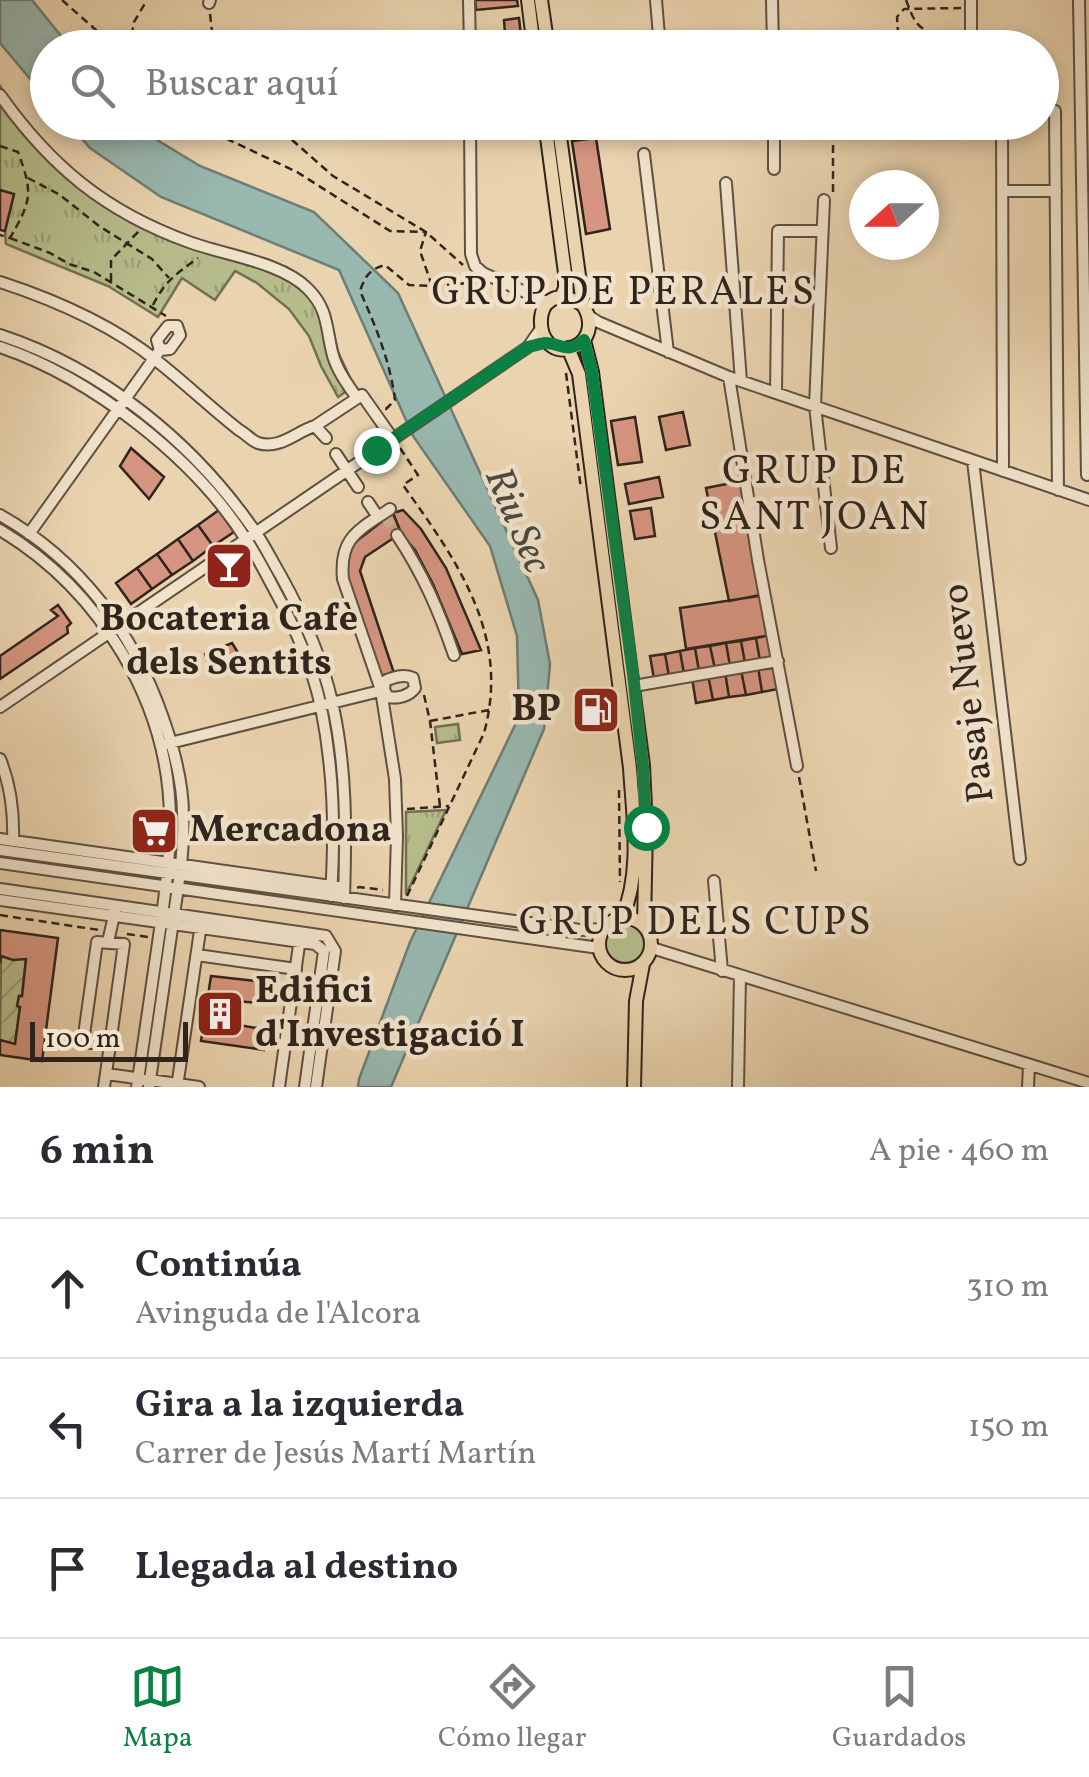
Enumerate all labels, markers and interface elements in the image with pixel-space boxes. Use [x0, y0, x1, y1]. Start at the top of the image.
search box [30, 30, 1059, 140]
icon: search [65, 58, 120, 113]
text: Buscar aquí [145, 59, 338, 112]
north arrow [849, 170, 939, 260]
district label: GRUP DE PERALES [432, 266, 816, 322]
route end [354, 428, 400, 474]
district label: GRUP DE SANT JOAN [699, 445, 931, 547]
water label: Riu Sec [469, 459, 563, 583]
bar icon: Bocateria Cafè dels Sentits [203, 540, 255, 592]
street label: Pasaje Nuevo [930, 581, 1010, 805]
place label: Bocateria Cafè dels Sentits [100, 594, 358, 691]
place label: BP [511, 684, 561, 737]
fuel station icon: BP [570, 684, 622, 736]
supermarket icon: Mercadona [128, 805, 180, 857]
place label: Mercadona [189, 805, 391, 858]
route start [624, 805, 670, 851]
district label: GRUP DELS CUPS [519, 896, 873, 952]
place label: Edifici d'Investigació I [255, 966, 525, 1063]
building icon: Edifici d'Investigació I [194, 988, 246, 1040]
scale bar [30, 1017, 188, 1062]
text: 100 m [45, 1020, 120, 1059]
text: 6 min [40, 1123, 155, 1182]
text: A pie · 460 m [869, 1130, 1049, 1174]
text: Continúa [135, 1240, 302, 1293]
icon: ahead [40, 1261, 95, 1316]
text: 310 m [966, 1266, 1049, 1310]
text: Avinguda de l'Alcora [135, 1293, 421, 1337]
text: Gira a la izquierda [135, 1380, 464, 1433]
icon: left [40, 1401, 95, 1456]
text: 150 m [968, 1406, 1049, 1450]
text: Carrer de Jesús Martí Martín [135, 1433, 536, 1477]
icon: arrive [40, 1541, 95, 1596]
text: Llegada al destino [135, 1542, 458, 1595]
tab: Mapa [123, 1659, 193, 1758]
tab: Cómo llegar [438, 1659, 587, 1758]
tab: Guardados [832, 1659, 966, 1758]

